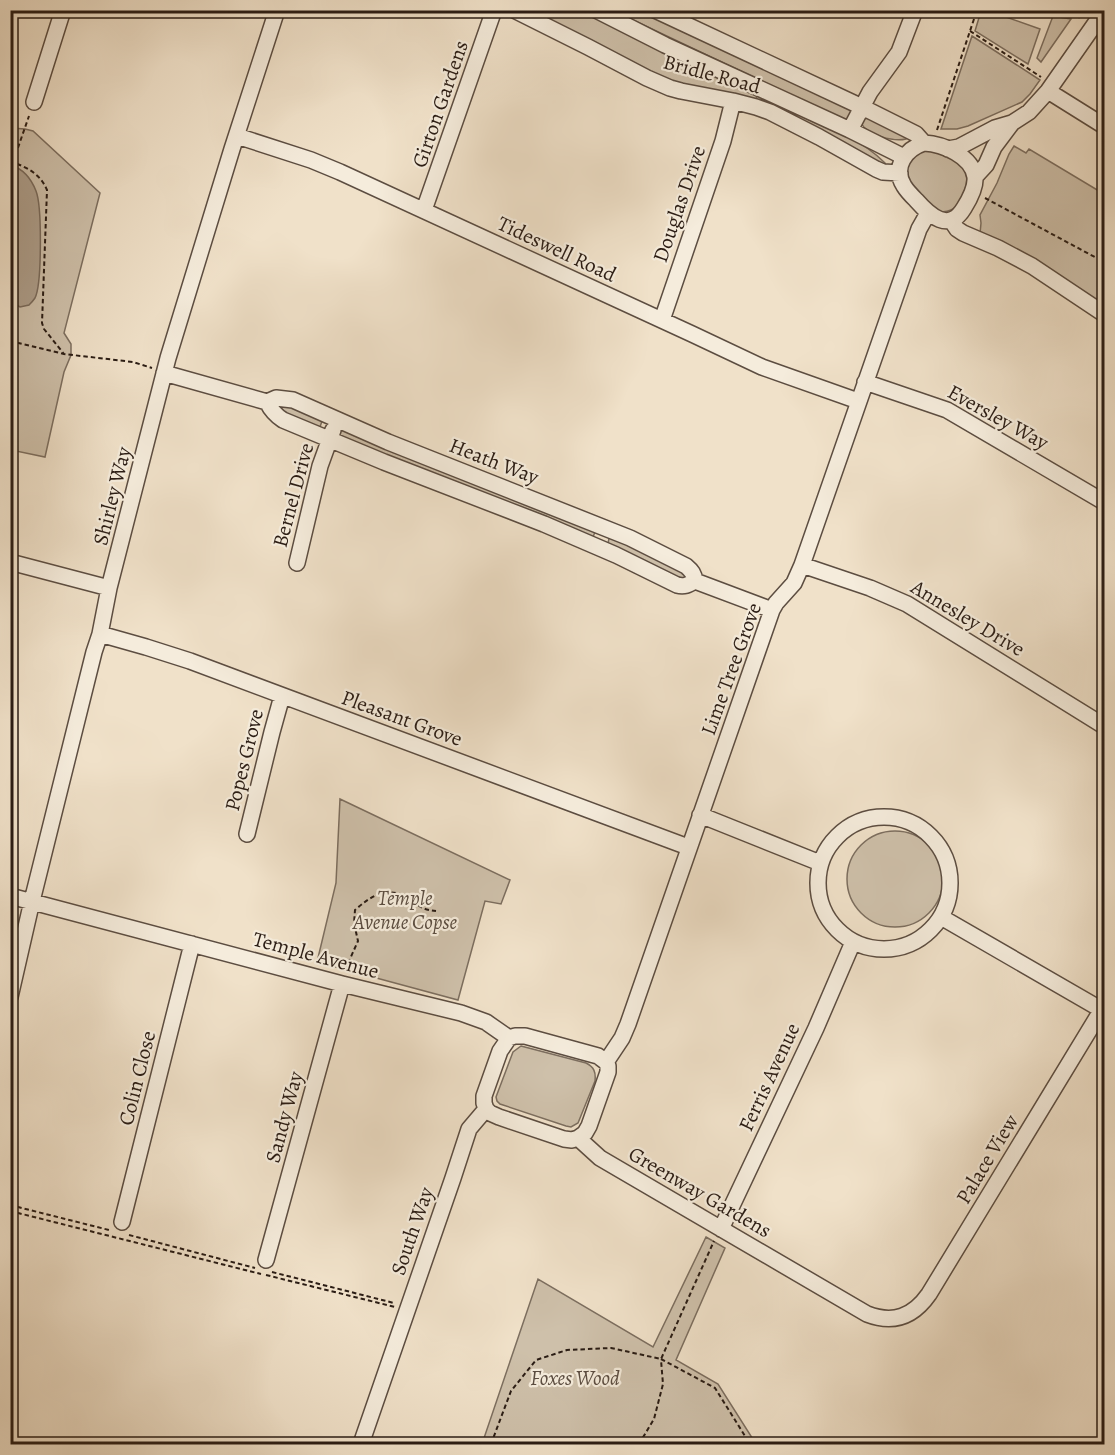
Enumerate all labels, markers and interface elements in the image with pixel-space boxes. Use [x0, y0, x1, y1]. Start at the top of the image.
street label: Girton Gardens [405, 37, 475, 171]
street label: Bridle Road [660, 48, 765, 101]
street label: Douglas Drive [646, 142, 712, 266]
street label: Tideswell Road [493, 209, 622, 289]
street label: Eversley Way [943, 378, 1054, 457]
street label: Heath Way [445, 431, 543, 491]
street label: Bernel Drive [266, 440, 320, 550]
street label: Shirley Way [86, 443, 138, 548]
street label: Annesley Drive [905, 573, 1030, 663]
street label: Lime Tree Grove [694, 599, 768, 739]
street label: Pleasant Grove [338, 683, 466, 753]
street label: Popes Grove [218, 706, 270, 814]
park label: Temple Avenue Copse [352, 884, 458, 936]
street label: Temple Avenue [250, 925, 382, 985]
street label: Ferris Avenue [732, 1018, 806, 1136]
street label: Colin Close [112, 1028, 162, 1128]
street label: Sandy Way [258, 1068, 310, 1166]
street label: Palace View [949, 1109, 1025, 1209]
street label: Greenway Gardens [623, 1140, 777, 1244]
street label: South Way [384, 1183, 440, 1279]
park label: Foxes Wood [530, 1364, 620, 1392]

